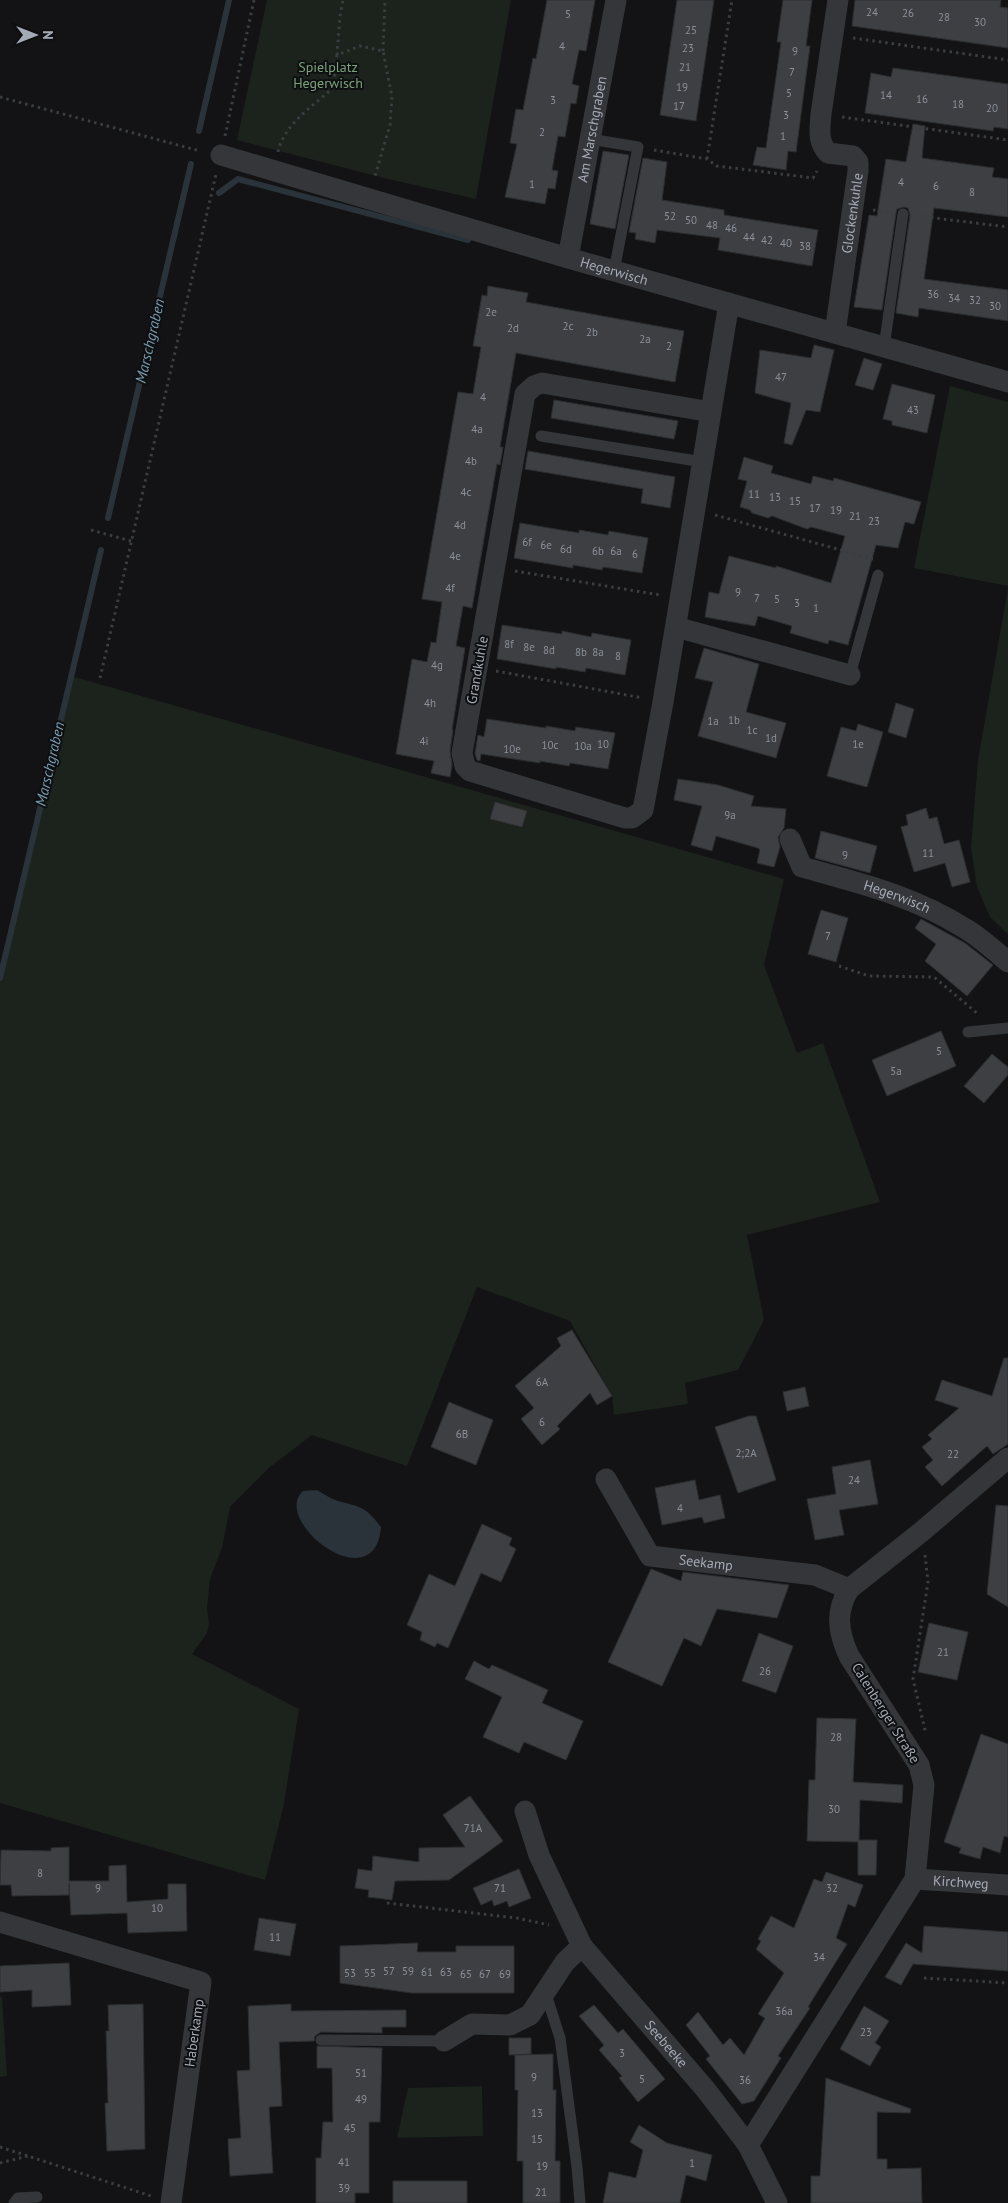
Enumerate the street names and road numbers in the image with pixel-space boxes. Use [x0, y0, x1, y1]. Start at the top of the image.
street label: Am Marschgraben [573, 75, 611, 184]
street label: Glockenkuhle [837, 172, 867, 255]
street label: Hegerwisch [578, 253, 650, 289]
street label: Grandkuhle [462, 635, 492, 705]
street label: Hegerwisch [862, 876, 933, 917]
street label: Seekamp [678, 1550, 734, 1574]
street label: Calenberger Straße [848, 1659, 924, 1767]
street label: Kirchweg [933, 1871, 989, 1893]
street label: Haberkamp [180, 1998, 208, 2068]
street label: Seebeeke [641, 2016, 692, 2071]

